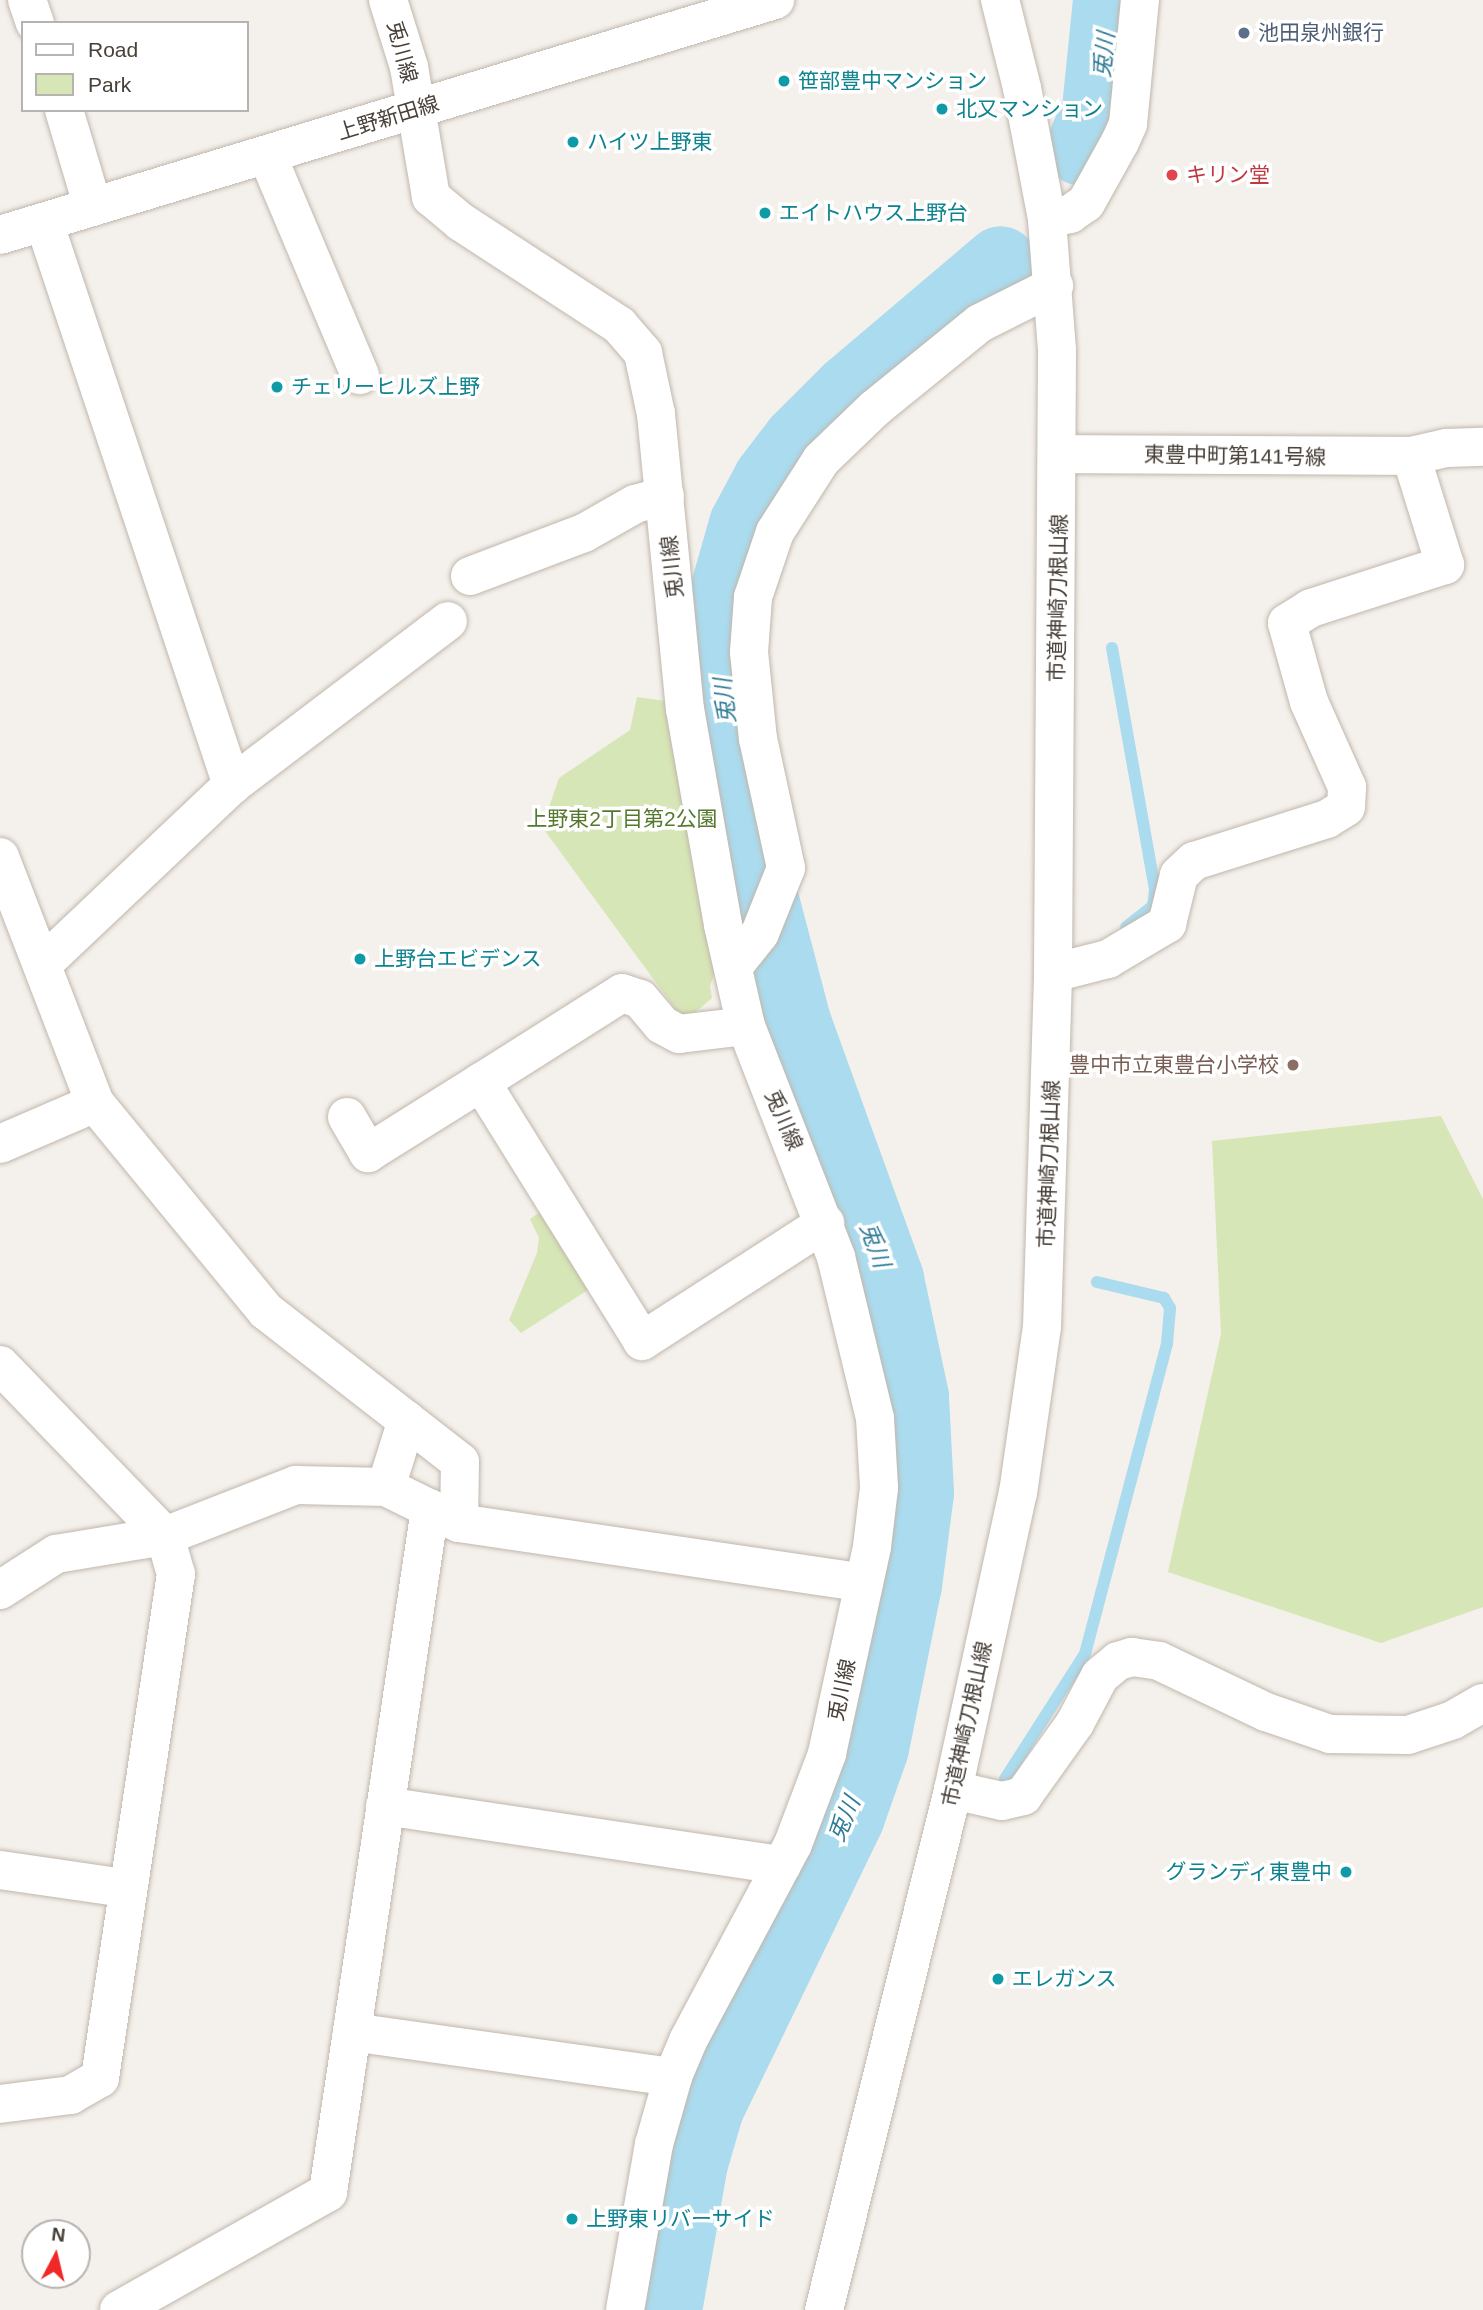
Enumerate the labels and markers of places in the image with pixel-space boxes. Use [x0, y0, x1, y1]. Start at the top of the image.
place label: 池田泉州銀行 [1258, 20, 1384, 46]
marker: 池田泉州銀行 [1236, 25, 1252, 41]
place label: 笹部豊中マンション [798, 68, 987, 94]
marker: 笹部豊中マンション [776, 73, 792, 89]
place label: 北又マンション [956, 96, 1103, 122]
marker: 北又マンション [934, 101, 950, 117]
place label: ハイツ上野東 [587, 129, 713, 155]
marker: ハイツ上野東 [565, 134, 581, 150]
place label: キリン堂 [1186, 162, 1270, 188]
marker: キリン堂 [1164, 167, 1180, 183]
place label: エイトハウス上野台 [779, 200, 968, 226]
marker: エイトハウス上野台 [757, 205, 773, 221]
place label: チェリーヒルズ上野 [291, 374, 480, 400]
marker: チェリーヒルズ上野 [269, 379, 285, 395]
place label: 上野台エビデンス [374, 946, 542, 972]
marker: 上野台エビデンス [352, 951, 368, 967]
place label: 豊中市立東豊台小学校 [1069, 1052, 1279, 1078]
marker: 豊中市立東豊台小学校 [1285, 1057, 1301, 1073]
place label: グランディ東豊中 [1164, 1859, 1332, 1885]
marker: グランディ東豊中 [1338, 1864, 1354, 1880]
place label: エレガンス [1012, 1966, 1117, 1992]
marker: エレガンス [990, 1971, 1006, 1987]
place label: 上野東リバーサイド [586, 2206, 775, 2232]
marker: 上野東リバーサイド [564, 2211, 580, 2227]

